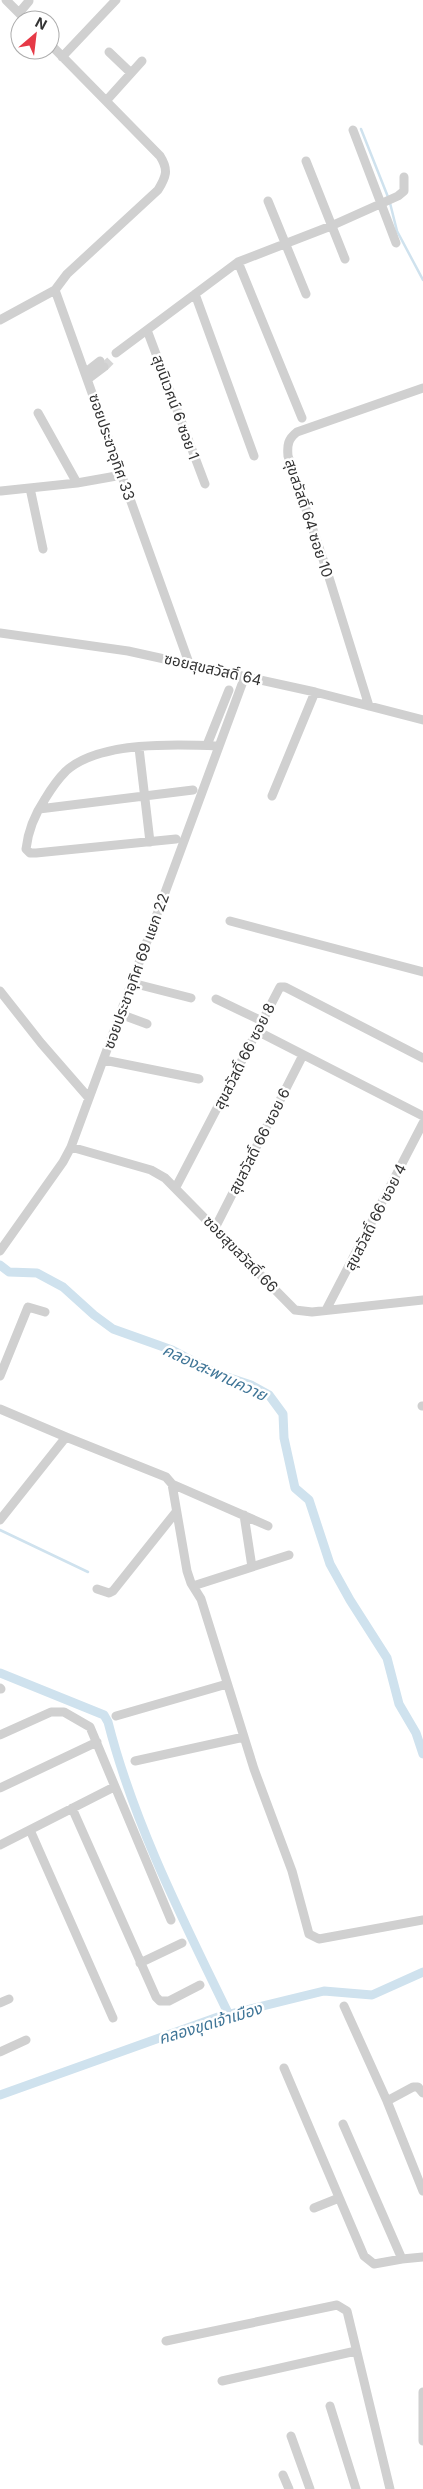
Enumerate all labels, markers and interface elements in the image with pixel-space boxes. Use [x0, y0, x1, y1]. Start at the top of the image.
north arrow [10, 10, 60, 60]
text: N [33, 13, 50, 33]
street label: สุขนิเวศน์ 6 ซอย 1 [148, 352, 204, 462]
street label: ซอยประชาอุทิศ 33 [85, 391, 139, 503]
street label: สุขสวัสดิ์ 64 ซอย 10 [281, 456, 337, 580]
street label: ซอยสุขสวัสดิ์ 64 [162, 649, 264, 689]
street label: ซอยประชาอุทิศ 69 แยก 22 [99, 891, 173, 1051]
street label: สุขสวัสดิ์ 66 ซอย 8 [209, 1000, 279, 1112]
street label: สุขสวัสดิ์ 66 ซอย 6 [224, 1085, 294, 1197]
street label: สุขสวัสดิ์ 66 ซอย 4 [340, 1160, 410, 1274]
street label: ซอยสุขสวัสดิ์ 66 [200, 1212, 282, 1296]
water label: คลองสะพานควาย [160, 1339, 272, 1405]
water label: คลองขุดเจ้าเมือง [156, 1997, 266, 2049]

